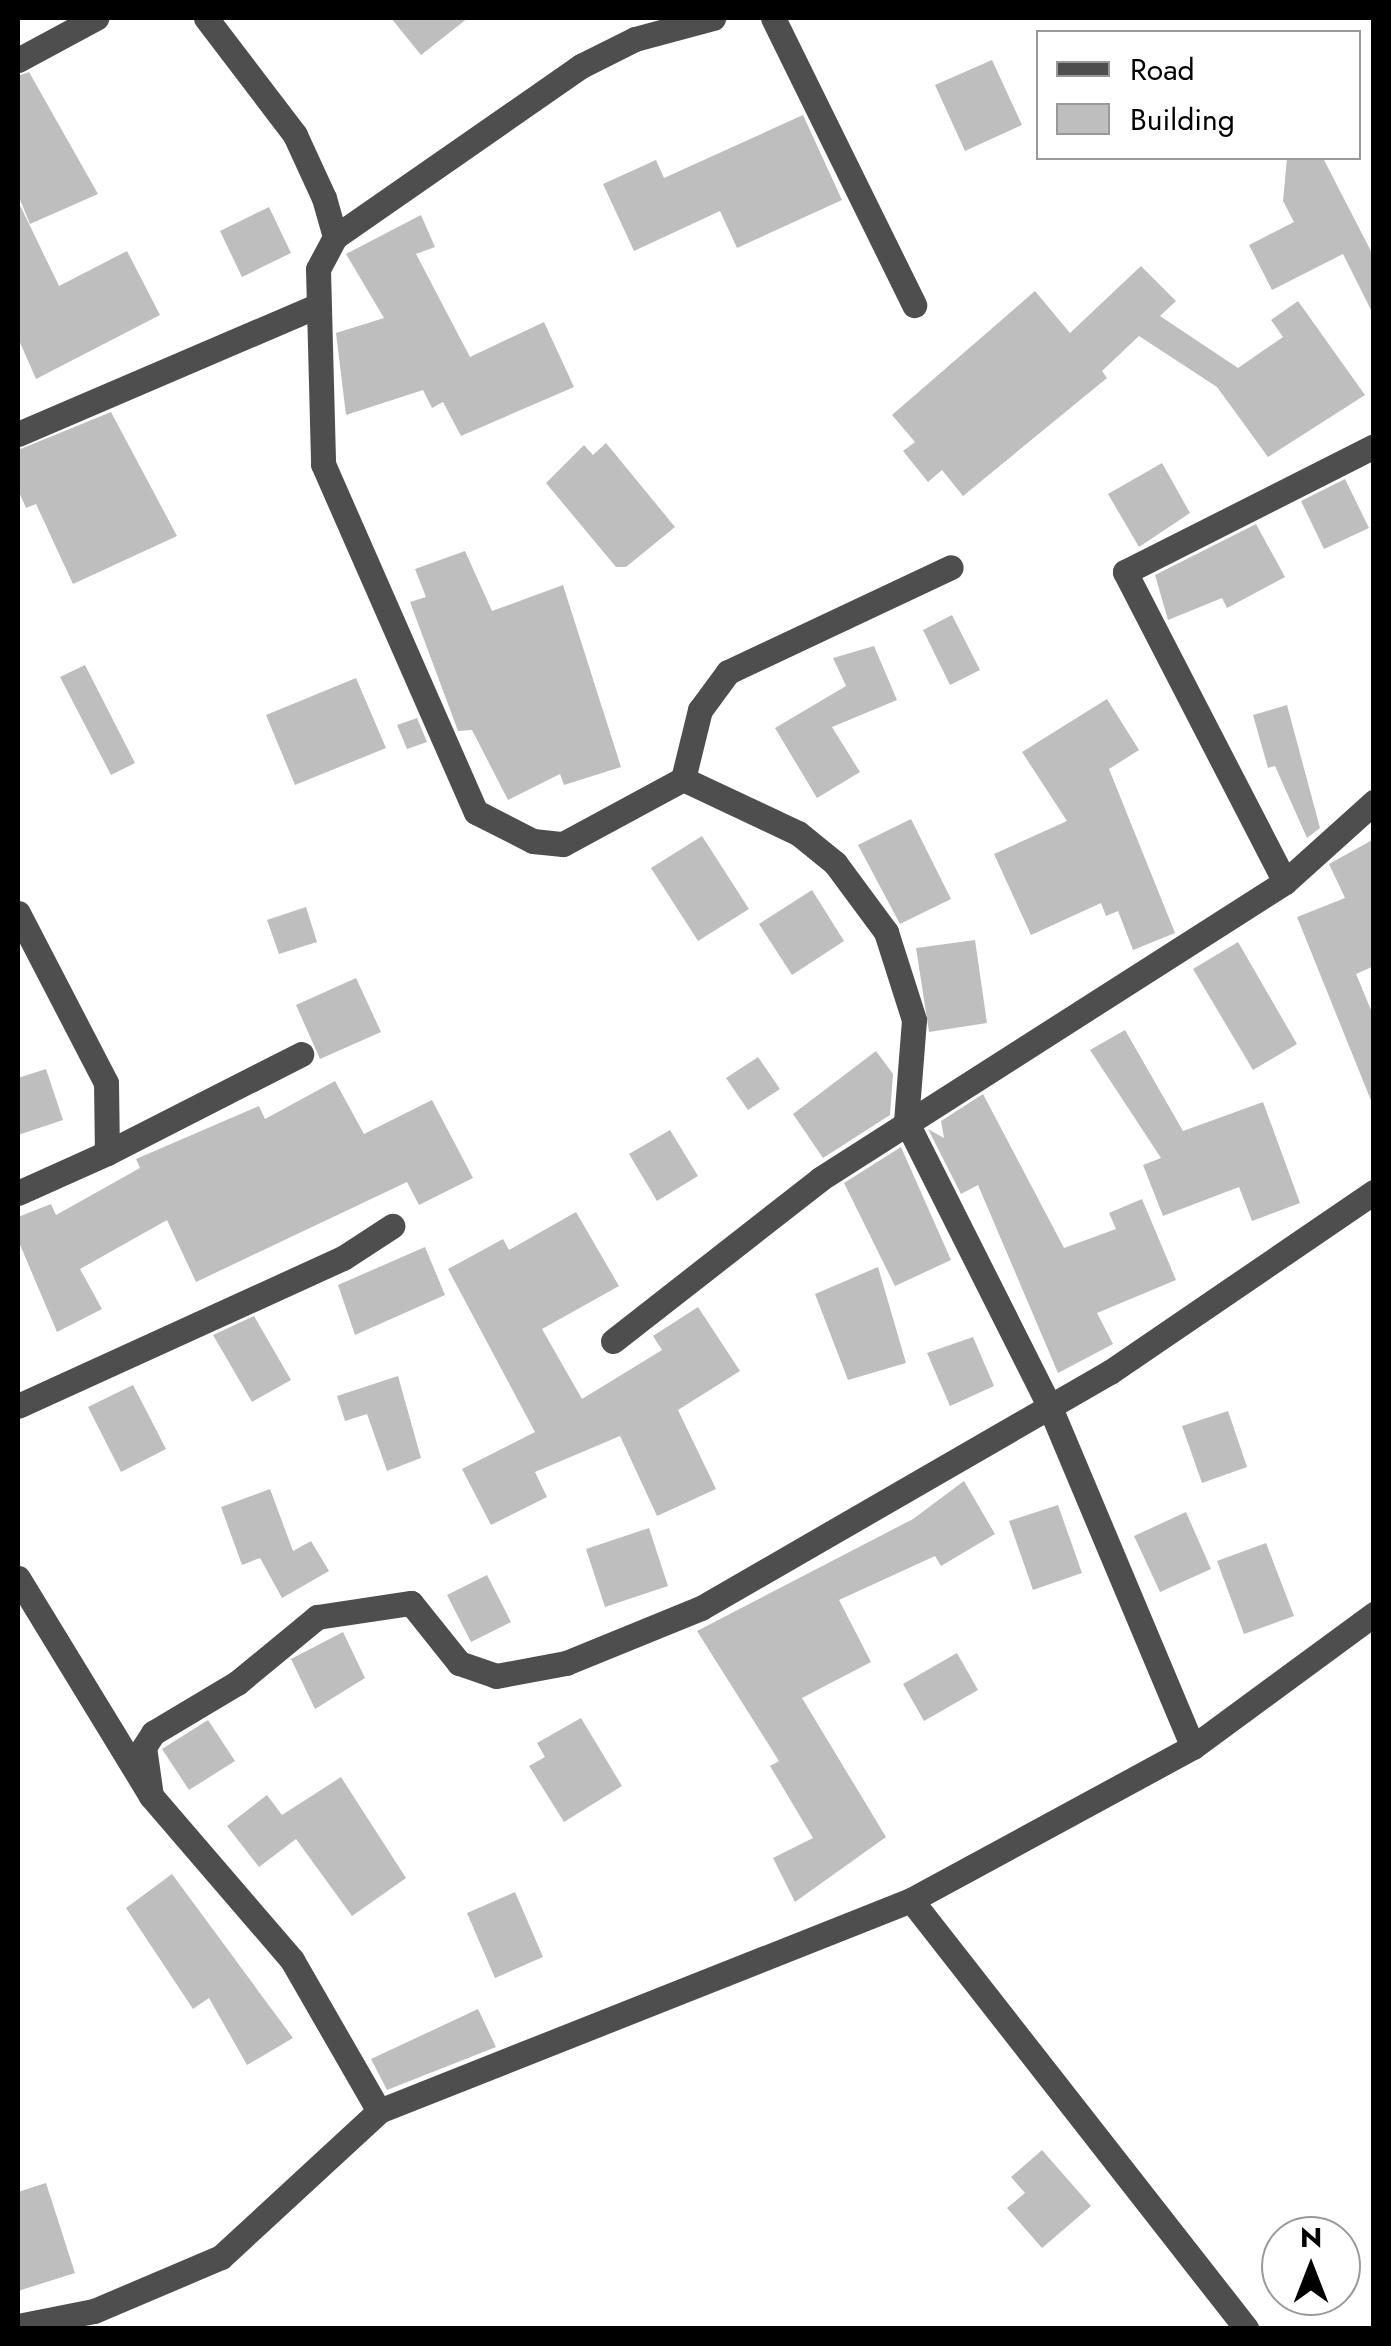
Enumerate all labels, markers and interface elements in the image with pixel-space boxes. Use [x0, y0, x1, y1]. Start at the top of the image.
legend [1036, 30, 1361, 160]
text: Road [1130, 48, 1195, 91]
text: Building [1130, 98, 1235, 141]
north arrow [1261, 2216, 1361, 2316]
text: N [1300, 2217, 1322, 2258]

